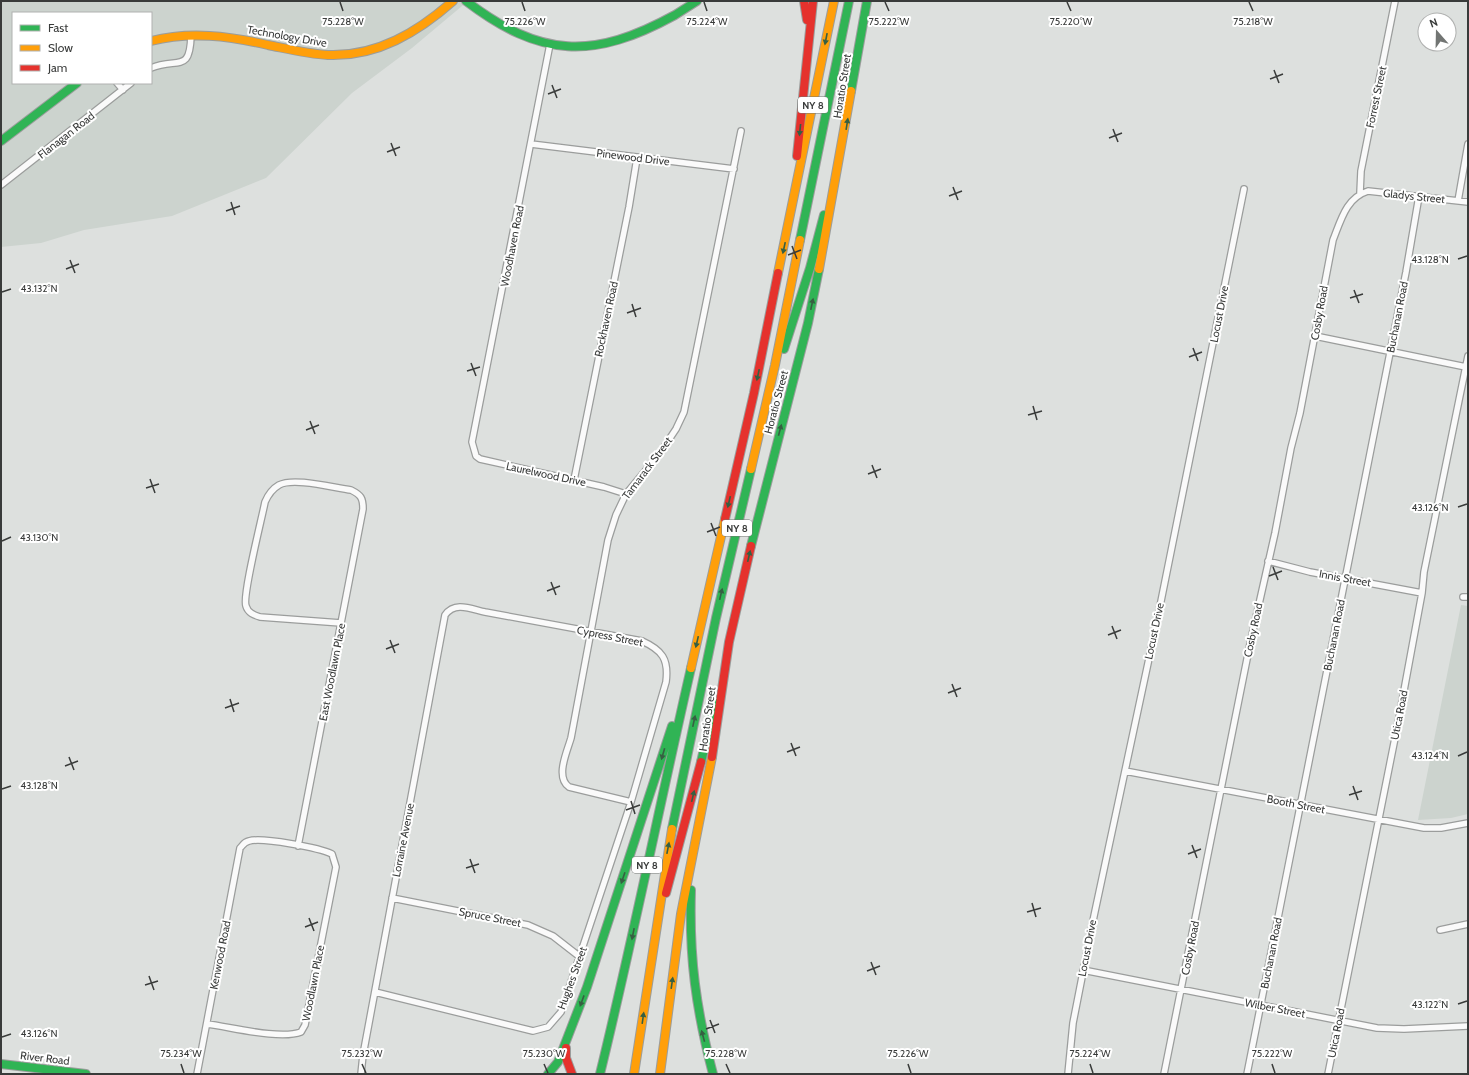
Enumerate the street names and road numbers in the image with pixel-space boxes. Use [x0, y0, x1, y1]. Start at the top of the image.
street label: Technology Drive [246, 22, 328, 50]
street label: Horatio Street [830, 52, 854, 119]
street label: Forrest Street [1363, 65, 1389, 129]
road number: NY 8 [798, 97, 828, 113]
street label: Flanagan Road [35, 108, 97, 162]
street label: Pinewood Drive [596, 146, 671, 168]
street label: Gladys Street [1382, 186, 1446, 206]
street label: Woodhaven Road [497, 204, 527, 288]
street label: Rockhaven Road [591, 280, 621, 358]
street label: Buchanan Road [1383, 280, 1411, 354]
street label: Locust Drive [1207, 284, 1231, 344]
street label: Cosby Road [1307, 285, 1331, 341]
street label: Horatio Street [761, 368, 791, 435]
street label: Tamarack Street [619, 434, 675, 502]
street label: Laurelwood Drive [505, 459, 588, 489]
road number: NY 8 [722, 520, 752, 536]
street label: Innis Street [1318, 567, 1372, 590]
street label: Buchanan Road [1320, 598, 1348, 672]
street label: Locust Drive [1141, 601, 1167, 661]
street label: Cosby Road [1240, 602, 1266, 658]
street label: East Woodlawn Place [316, 622, 348, 722]
street label: Cypress Street [576, 623, 645, 649]
street label: Horatio Street [696, 686, 718, 752]
street label: Utica Road [1387, 689, 1411, 741]
street label: Booth Street [1266, 791, 1327, 817]
street label: Lorraine Avenue [389, 801, 417, 878]
road number: NY 8 [632, 857, 662, 873]
street label: Spruce Street [458, 904, 523, 930]
street label: Buchanan Road [1257, 916, 1285, 990]
street label: Locust Drive [1075, 918, 1099, 978]
street label: Kenwood Road [206, 919, 234, 991]
street label: Cosby Road [1178, 920, 1202, 976]
street label: Woodlawn Place [299, 943, 327, 1022]
street label: Hughes Street [554, 944, 590, 1011]
street label: Wilber Street [1244, 995, 1307, 1021]
street label: Utica Road [1324, 1007, 1348, 1059]
street label: River Road [20, 1048, 70, 1068]

